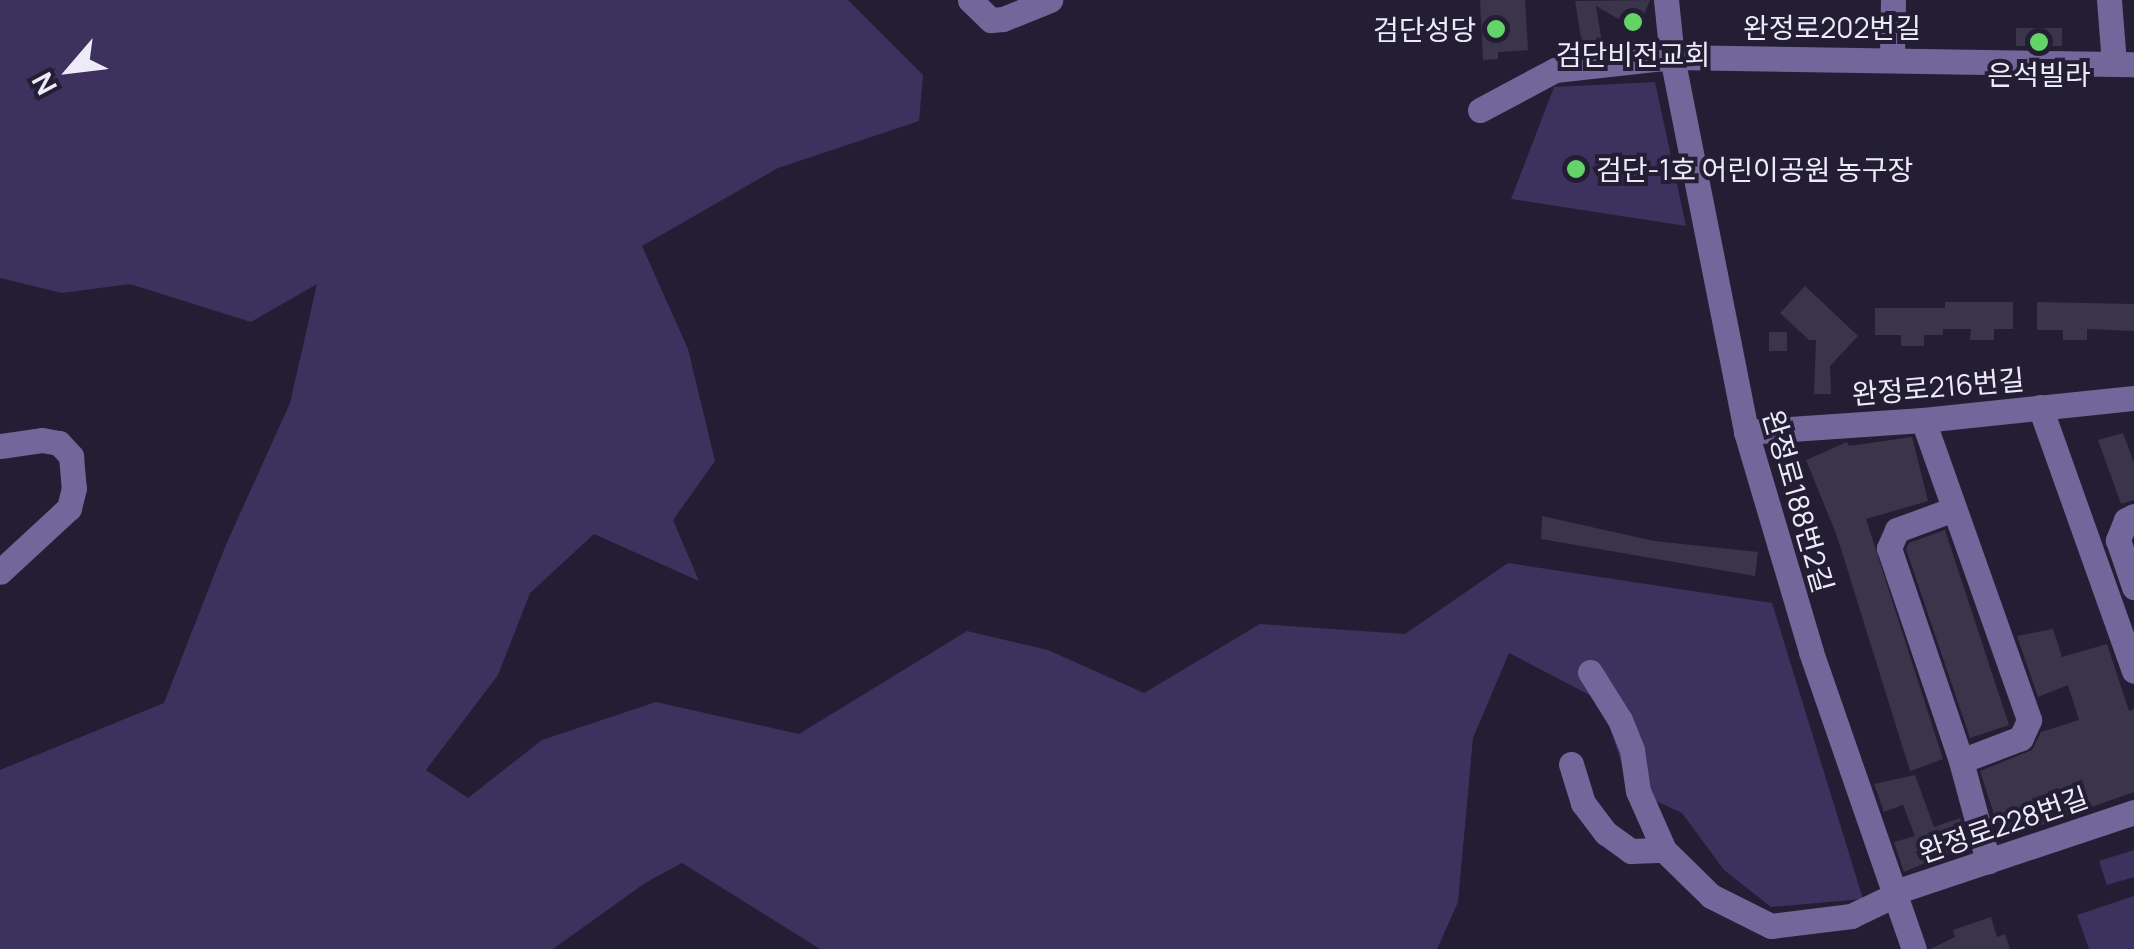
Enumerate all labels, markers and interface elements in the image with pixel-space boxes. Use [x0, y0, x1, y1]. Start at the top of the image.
street label: 완정로202번길 [1743, 10, 1921, 44]
marker: 검단비전교회 [1622, 11, 1644, 33]
place label: 검단성당 [1373, 12, 1476, 46]
marker: 검단성당 [1485, 18, 1507, 40]
north arrow [20, 20, 120, 120]
marker: 은석빌라 [2028, 31, 2050, 53]
place label: 검단비전교회 [1556, 37, 1710, 71]
place label: 은석빌라 [1987, 57, 2091, 91]
text: N [22, 66, 65, 102]
place label: 검단-1호 어린이공원 농구장 [1596, 152, 1913, 186]
marker: 검단-1호 어린이공원 농구장 [1565, 158, 1587, 180]
street label: 완정로216번길 [1850, 362, 2026, 410]
street label: 완정로188번2길 [1757, 406, 1841, 596]
street label: 완정로228번길 [1914, 779, 2092, 869]

